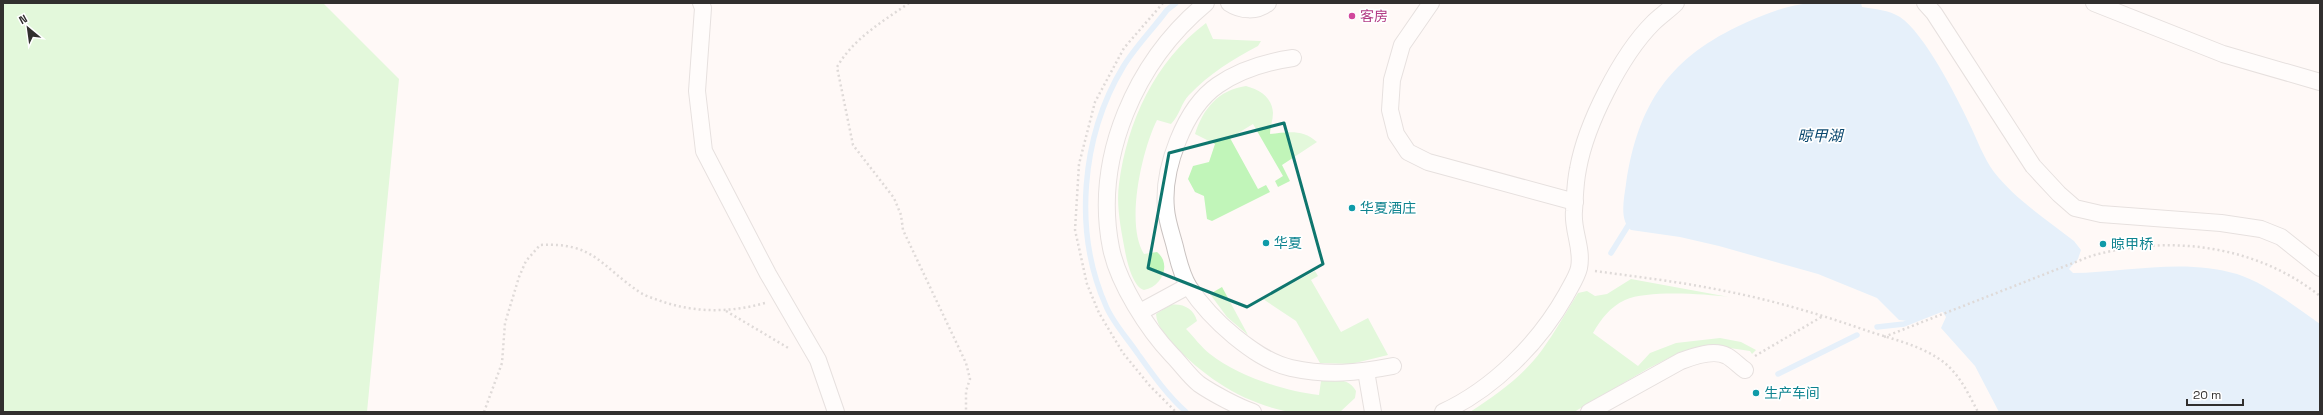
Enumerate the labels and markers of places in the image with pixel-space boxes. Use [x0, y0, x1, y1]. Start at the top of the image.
place label: 客房 [1360, 7, 1388, 25]
marker: 客房 [1347, 11, 1357, 21]
place label: 华夏酒庄 [1360, 199, 1416, 217]
marker: 华夏酒庄 [1347, 203, 1357, 213]
place label: 华夏 [1274, 234, 1302, 252]
place label: 晾甲桥 [2111, 235, 2153, 253]
marker: 华夏 [1261, 238, 1271, 248]
marker: 晾甲桥 [2098, 239, 2108, 249]
place label: 生产车间 [1764, 384, 1820, 402]
marker: 生产车间 [1751, 388, 1761, 398]

